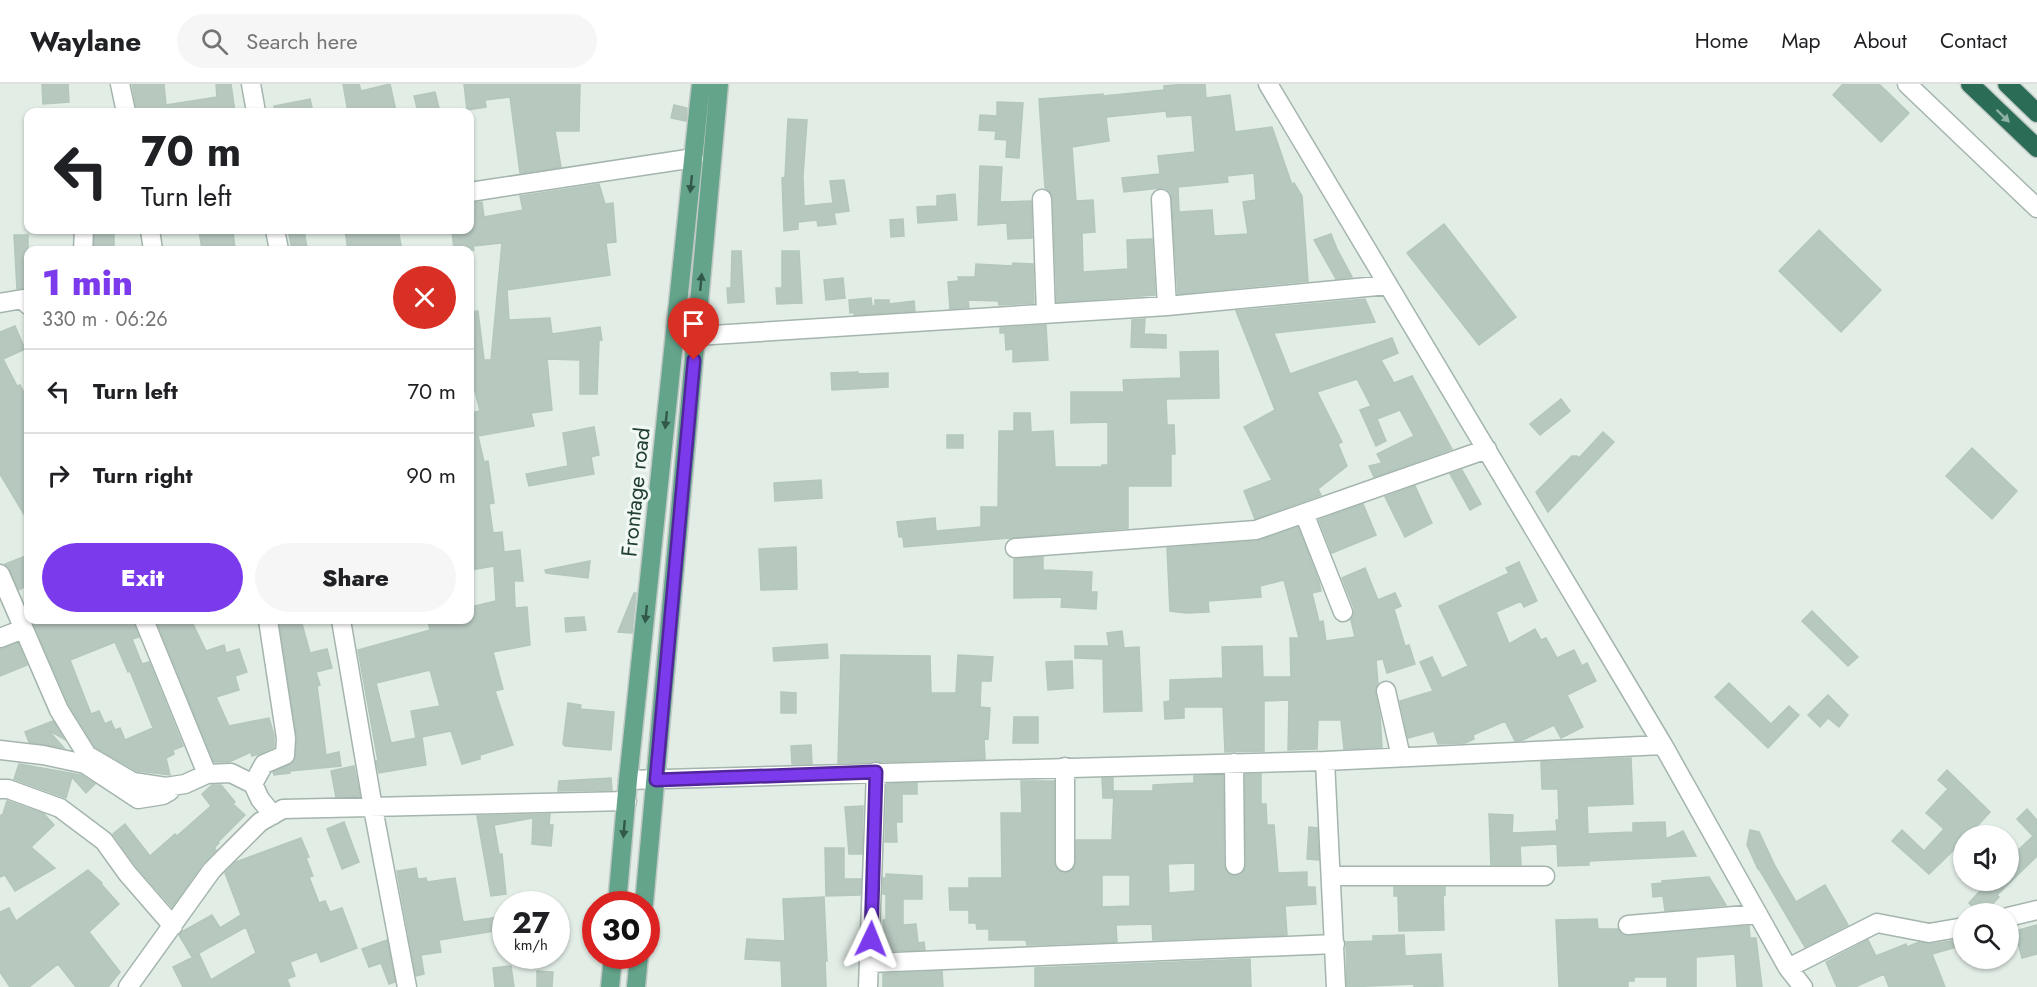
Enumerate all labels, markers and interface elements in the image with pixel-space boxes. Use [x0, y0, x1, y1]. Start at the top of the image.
search box [177, 14, 597, 68]
text: Waylane [30, 21, 141, 62]
icon: search [198, 25, 231, 58]
text: Search here [246, 25, 358, 57]
text: Home [1695, 26, 1748, 56]
text: Map [1781, 26, 1821, 56]
text: About [1854, 26, 1907, 56]
text: Contact [1940, 26, 2007, 56]
one-way arrow [1996, 109, 2011, 123]
text: 70 m [141, 121, 241, 182]
icon: left [42, 132, 120, 210]
one-way arrow [686, 175, 696, 194]
text: Turn left [141, 177, 231, 216]
text: 1 min [42, 256, 133, 308]
button: close [393, 266, 456, 329]
one-way arrow [696, 272, 706, 291]
pin [668, 298, 719, 360]
text: 330 m · 06:26 [42, 305, 168, 334]
icon: arrive [677, 307, 710, 340]
icon: left [42, 375, 75, 408]
text: Turn left [93, 375, 178, 407]
text: 70 m [407, 375, 456, 407]
one-way arrow [661, 410, 671, 429]
street label: Frontage road [612, 426, 658, 558]
icon: right [42, 459, 75, 492]
text: Turn right [93, 459, 193, 491]
text: 90 m [406, 459, 456, 491]
button: Exit [42, 543, 243, 612]
button: Share [255, 543, 456, 612]
one-way arrow [641, 604, 651, 623]
one-way arrow [619, 819, 629, 838]
map controls [1953, 825, 2019, 969]
button: sound [1953, 825, 2019, 891]
speed limit sign: 30 [582, 891, 660, 969]
text: 27 [512, 901, 550, 944]
button: search [1953, 903, 2019, 969]
position arrow [839, 907, 903, 971]
text: km/h [514, 934, 548, 956]

